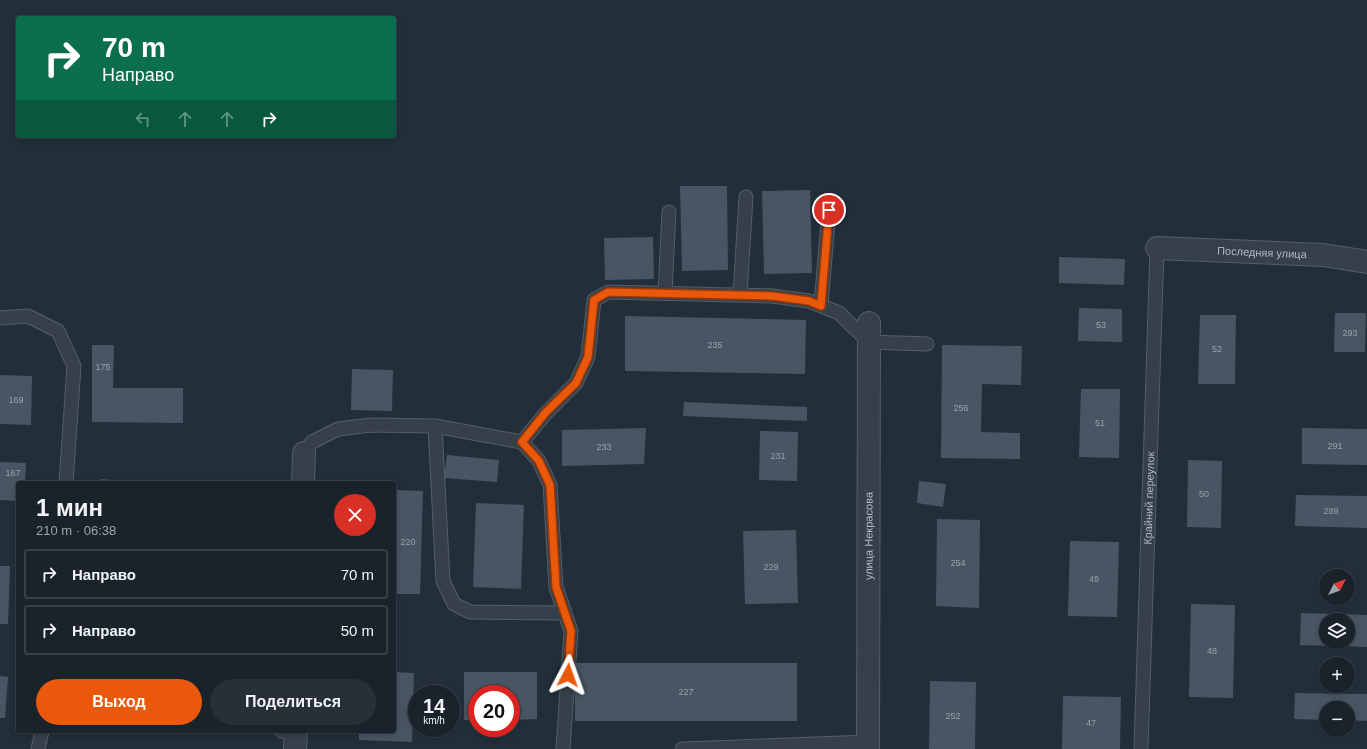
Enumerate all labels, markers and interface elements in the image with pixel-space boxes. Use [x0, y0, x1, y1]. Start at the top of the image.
icon: right [36, 32, 88, 84]
text: 70 m [102, 32, 166, 63]
text: Направо [102, 65, 174, 85]
icon: left [132, 108, 154, 130]
icon: ahead [174, 108, 196, 130]
icon: ahead [216, 108, 238, 130]
icon: right [258, 108, 280, 130]
pin [812, 193, 846, 227]
icon: arrive [818, 199, 840, 221]
street label: Последняя улица [1217, 245, 1308, 260]
house number: 53 [1096, 320, 1106, 330]
house number: 293 [1342, 328, 1358, 338]
house number: 235 [707, 340, 723, 350]
house number: 52 [1212, 344, 1222, 354]
house number: 175 [95, 362, 111, 372]
house number: 169 [8, 395, 24, 405]
house number: 256 [953, 403, 969, 413]
house number: 51 [1095, 418, 1105, 428]
house number: 291 [1327, 441, 1343, 451]
house number: 233 [596, 442, 612, 452]
house number: 231 [770, 451, 786, 461]
street label: Крайний переулок [1142, 451, 1157, 545]
house number: 167 [5, 468, 21, 478]
house number: 50 [1199, 489, 1209, 499]
street label: улица Некрасова [862, 491, 875, 580]
text: 1 мин [36, 494, 103, 521]
button: close [334, 494, 376, 536]
house number: 289 [1323, 506, 1339, 516]
text: 210 m · 06:38 [36, 523, 116, 538]
house number: 220 [400, 537, 416, 547]
house number: 254 [950, 558, 966, 568]
house number: 229 [763, 562, 779, 572]
icon: right [38, 563, 60, 585]
text: Направо [72, 566, 136, 583]
text: 70 m [341, 566, 374, 583]
north arrow [1319, 569, 1355, 605]
map controls [1319, 569, 1355, 737]
house number: 49 [1089, 574, 1099, 584]
button: layers [1319, 613, 1355, 649]
icon: right [38, 619, 60, 641]
text: Направо [72, 622, 136, 639]
text: 50 m [341, 622, 374, 639]
house number: 48 [1207, 646, 1217, 656]
position arrow [547, 654, 589, 696]
button: + [1319, 657, 1355, 693]
button: Выход [36, 679, 202, 725]
button: Поделиться [210, 679, 376, 725]
speed limit sign: 20 [468, 685, 520, 737]
house number: 227 [678, 687, 694, 697]
text: 14 [423, 695, 445, 717]
button: − [1319, 701, 1355, 737]
house number: 252 [945, 711, 961, 721]
text: km/h [423, 715, 445, 726]
house number: 47 [1086, 718, 1096, 728]

